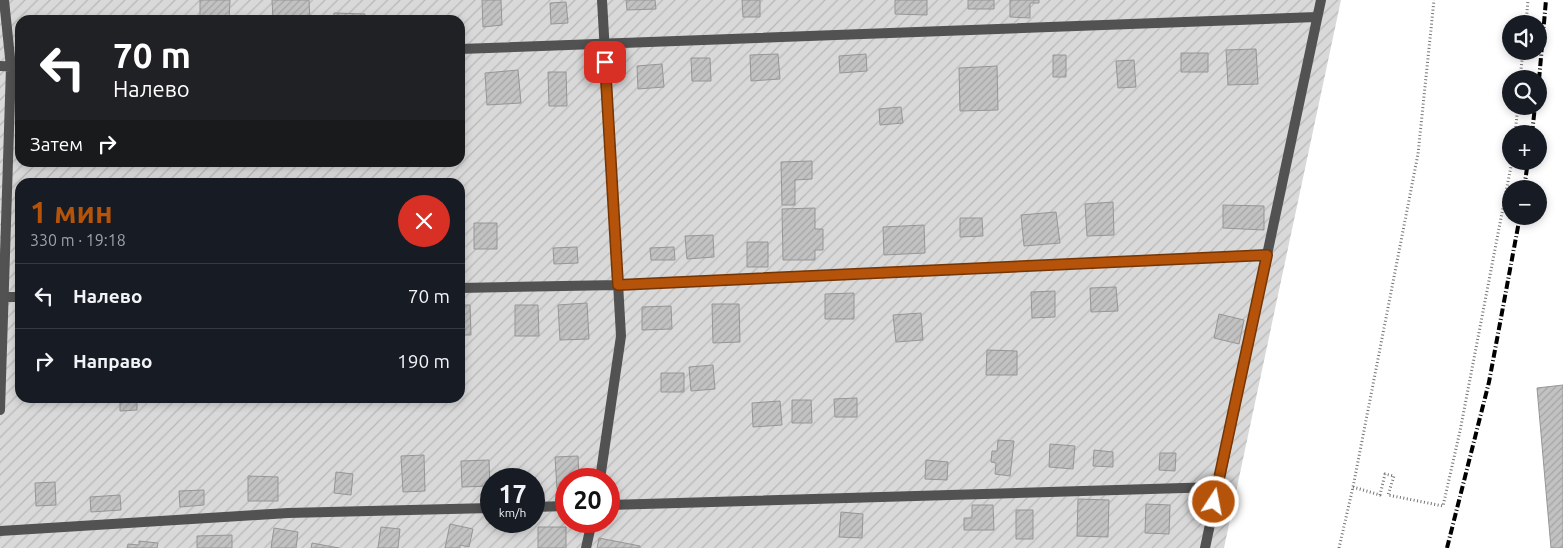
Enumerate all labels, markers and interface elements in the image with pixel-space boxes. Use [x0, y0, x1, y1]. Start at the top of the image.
map controls [1502, 15, 1547, 225]
button: sound [1502, 15, 1547, 60]
icon: left [30, 35, 95, 100]
text: 70 m [113, 35, 191, 75]
pin [584, 41, 626, 83]
icon: arrive [591, 48, 619, 76]
button: search [1502, 70, 1547, 115]
text: Налево [113, 76, 190, 101]
button: + [1502, 125, 1547, 170]
icon: right [93, 130, 121, 158]
text: Затем [30, 133, 83, 155]
button: − [1502, 180, 1547, 225]
text: 1 мин [30, 195, 113, 229]
button: close [398, 195, 450, 247]
text: 330 m · 19:18 [30, 231, 126, 249]
icon: left [30, 282, 58, 310]
text: Налево [73, 285, 142, 307]
text: 70 m [408, 285, 450, 307]
icon: right [30, 347, 58, 375]
text: Направо [73, 350, 153, 372]
text: 190 m [397, 350, 450, 372]
speed limit sign: 20 [555, 468, 620, 533]
position arrow [1187, 475, 1239, 527]
text: 17 [498, 480, 527, 508]
text: km/h [499, 506, 526, 519]

